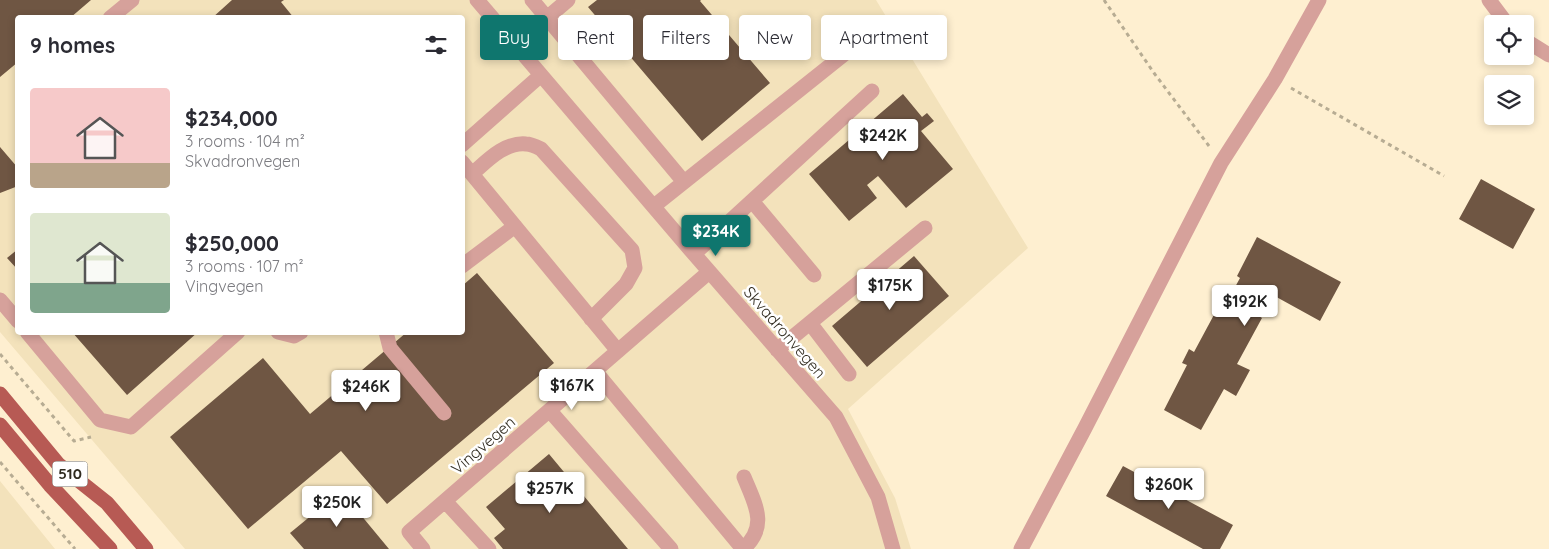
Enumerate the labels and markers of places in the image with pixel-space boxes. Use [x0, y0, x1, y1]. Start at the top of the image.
pin: $242K [848, 119, 918, 161]
pin: $234K [681, 214, 751, 257]
pin: $175K [855, 268, 925, 311]
pin: $192K [1210, 284, 1280, 327]
pin: $167K [537, 368, 607, 411]
pin: $246K [331, 370, 401, 412]
pin: $260K [1134, 468, 1204, 510]
pin: $257K [515, 472, 585, 514]
pin: $250K [302, 486, 372, 528]

